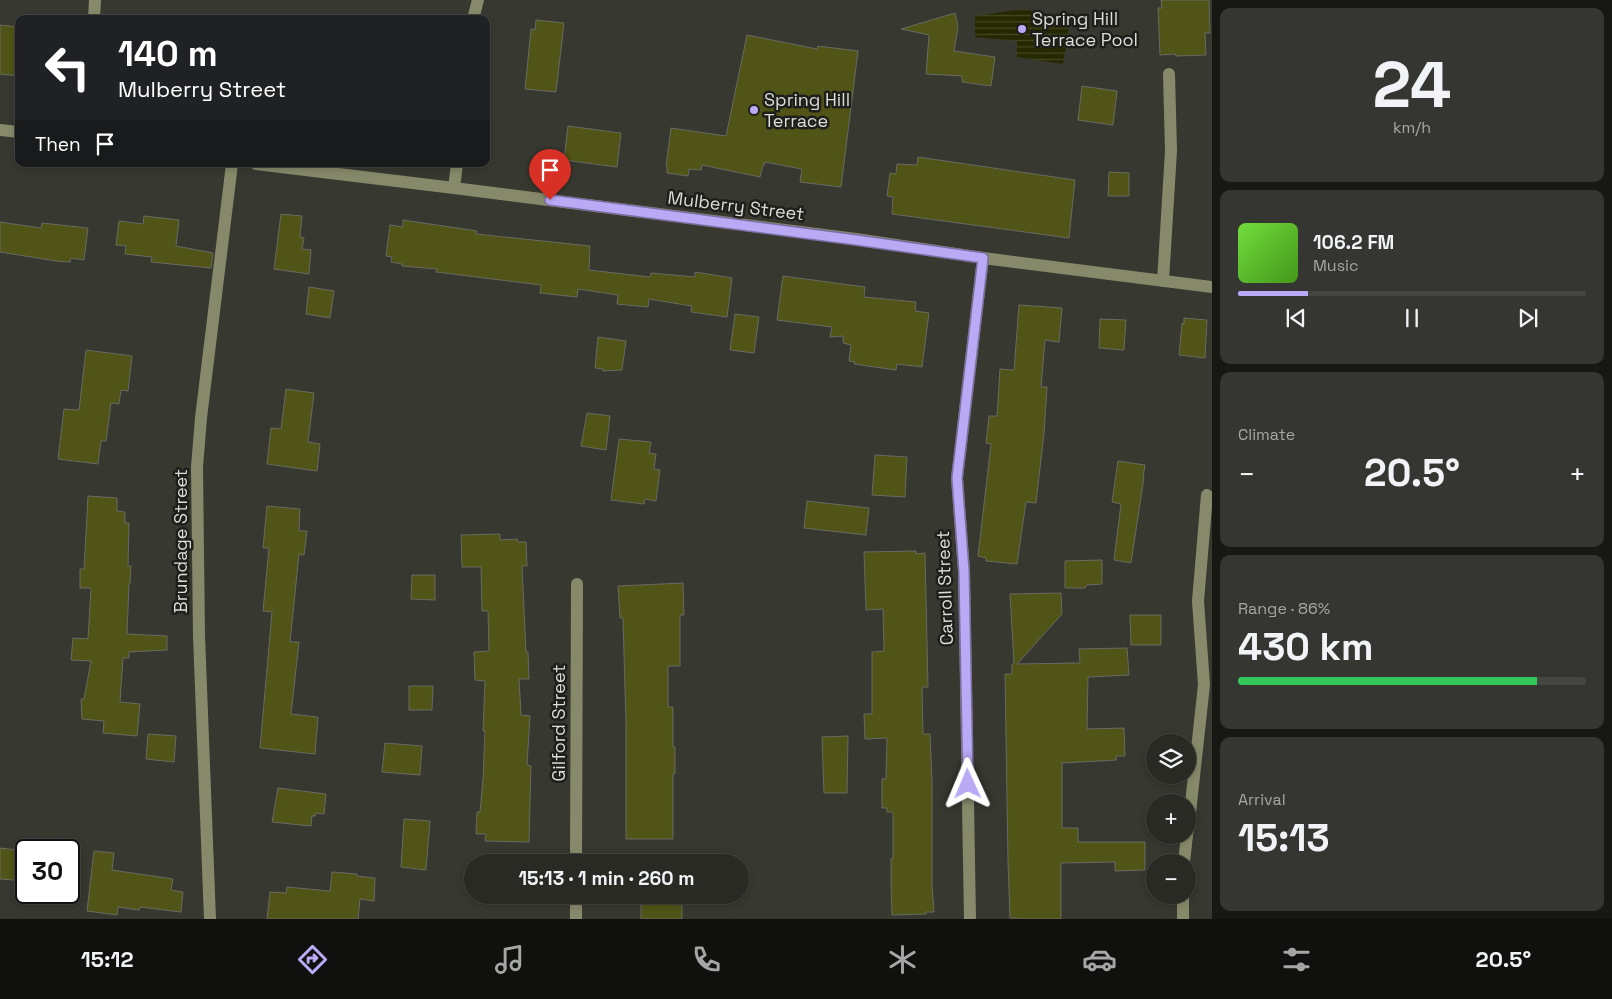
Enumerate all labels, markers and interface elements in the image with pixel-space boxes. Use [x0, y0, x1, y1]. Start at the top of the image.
place label: Spring Hill Terrace Pool [1032, 7, 1138, 51]
marker: Spring Hill Terrace Pool [1016, 23, 1028, 35]
text: 140 m [118, 32, 218, 76]
icon: left [35, 35, 100, 100]
text: 24 [1373, 43, 1451, 126]
text: Mulberry Street [118, 75, 286, 103]
place label: Spring Hill Terrace [764, 88, 850, 132]
marker: Spring Hill Terrace [748, 104, 760, 116]
text: km/h [1393, 117, 1431, 138]
icon: arrive [91, 130, 119, 158]
text: Then [35, 132, 81, 157]
pin [529, 149, 571, 200]
icon: arrive [536, 156, 564, 184]
street label: Mulberry Street [666, 186, 806, 225]
text: 106.2 FM [1313, 230, 1394, 255]
text: Music [1313, 255, 1359, 276]
icon: previous [1282, 304, 1310, 332]
icon: pause [1398, 304, 1426, 332]
icon: next [1514, 304, 1542, 332]
text: Climate [1238, 424, 1295, 445]
text: 20.5° [1364, 449, 1460, 497]
text: − [1238, 456, 1255, 492]
text: + [1569, 456, 1586, 492]
street label: Brundage Street [169, 469, 192, 613]
street label: Carroll Street [931, 530, 958, 646]
text: Range · 86% [1238, 598, 1330, 619]
text: 430 km [1238, 623, 1373, 671]
street label: Gilford Street [547, 664, 570, 782]
map controls [1146, 734, 1196, 904]
button: layers [1146, 734, 1196, 784]
position arrow [941, 757, 993, 809]
text: Arrival [1238, 789, 1286, 810]
button: + [1146, 794, 1196, 844]
text: 15:13 [1238, 814, 1330, 862]
speed limit sign: 30 [15, 839, 80, 904]
button: − [1146, 854, 1196, 904]
text: 15:13 · 1 min · 260 m [518, 866, 695, 891]
icon: directions [295, 942, 330, 977]
icon: music [492, 942, 527, 977]
icon: phone [689, 942, 724, 977]
icon: climate [885, 942, 920, 977]
icon: car [1082, 942, 1117, 977]
icon: filters [1279, 942, 1314, 977]
text: 15:12 [81, 945, 134, 973]
text: 20.5° [1476, 945, 1531, 973]

